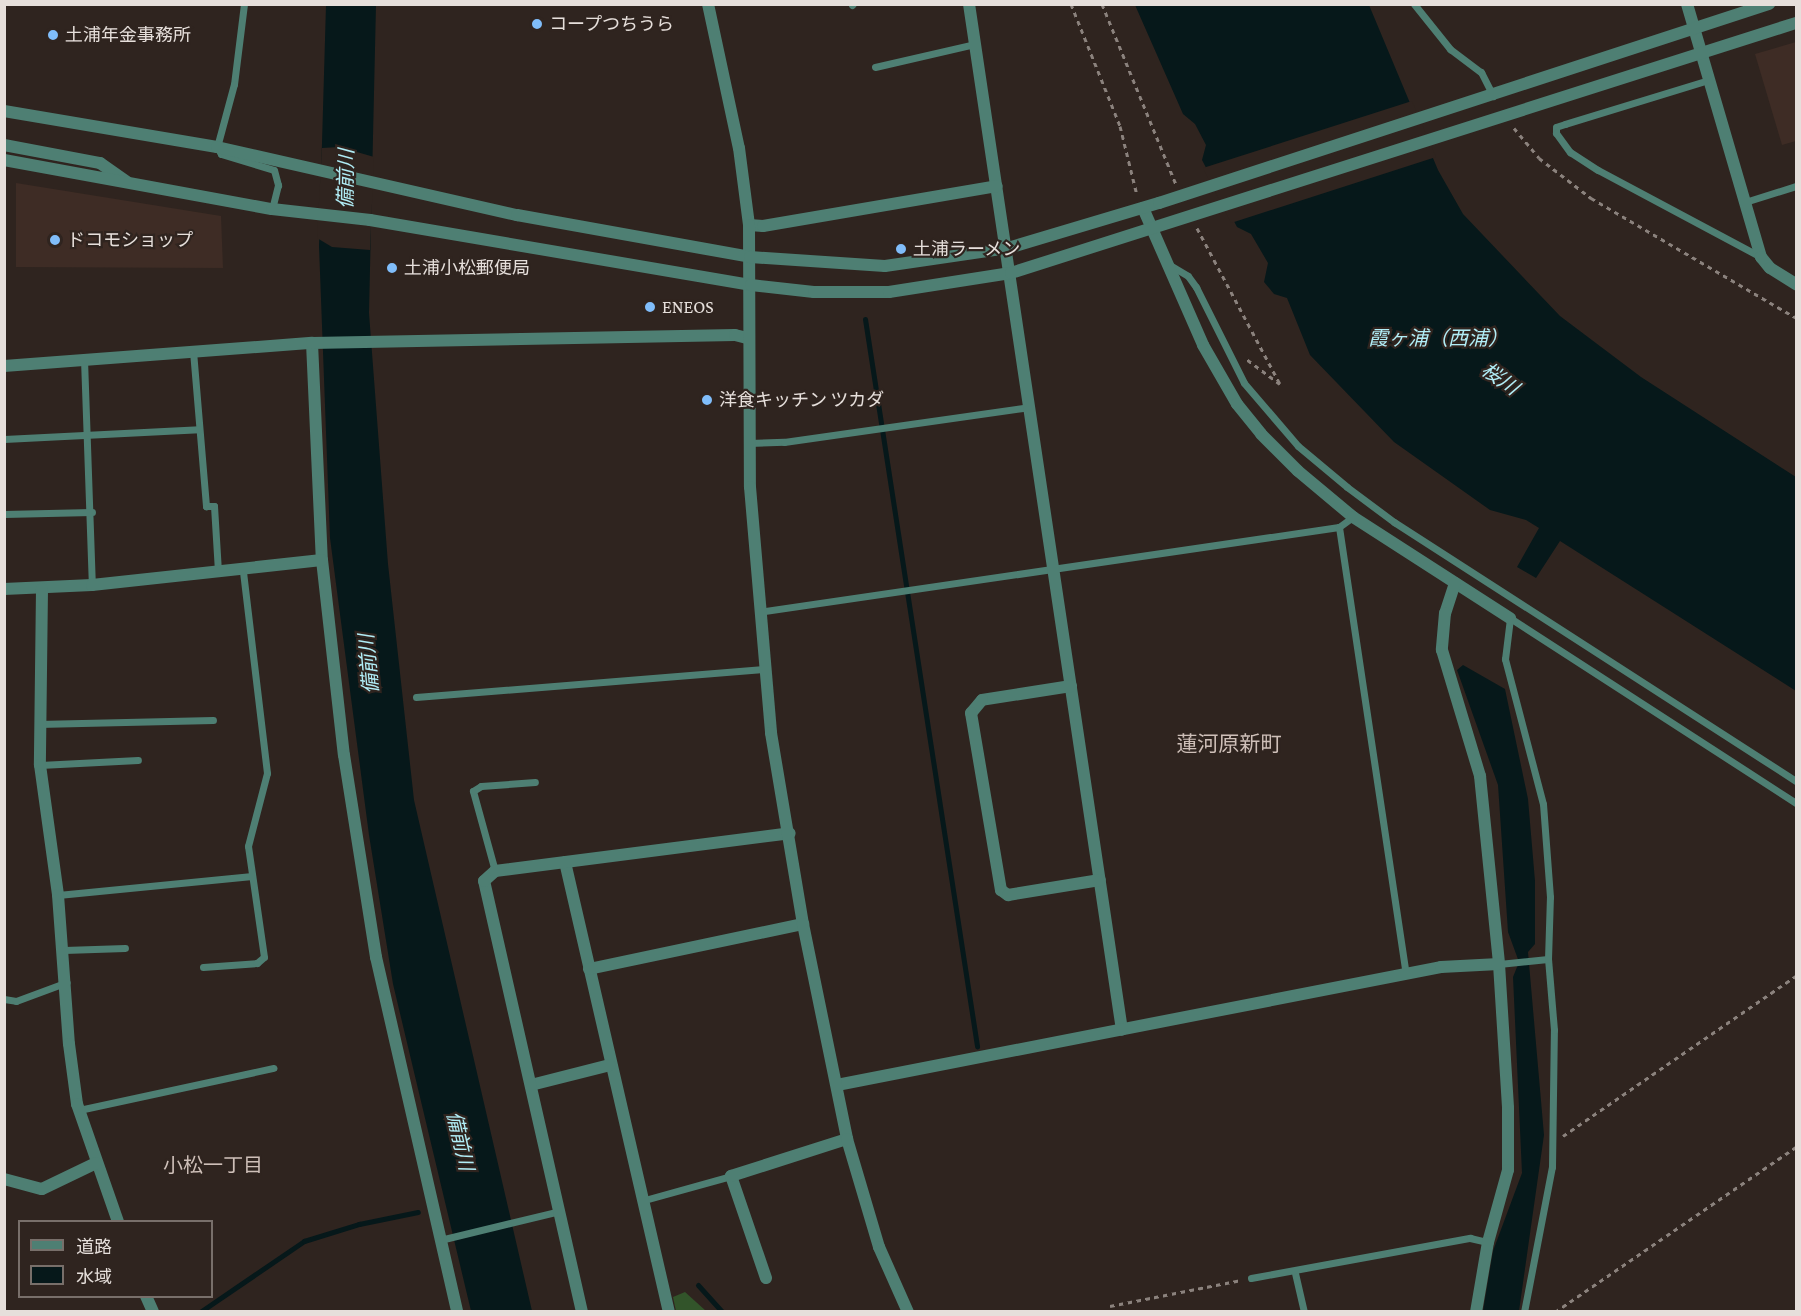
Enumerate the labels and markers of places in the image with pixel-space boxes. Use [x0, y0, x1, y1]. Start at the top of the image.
place label: コープつちうら [549, 13, 675, 35]
marker: コープつちうら [530, 17, 544, 31]
place label: 土浦年金事務所 [65, 24, 191, 46]
marker: 土浦年金事務所 [46, 28, 60, 42]
place label: ドコモショップ [67, 229, 193, 251]
marker: ドコモショップ [48, 233, 62, 247]
place label: 土浦ラーメン [913, 238, 1021, 260]
marker: 土浦ラーメン [894, 242, 908, 256]
place label: 土浦小松郵便局 [404, 257, 530, 279]
marker: 土浦小松郵便局 [385, 261, 399, 275]
place label: ENEOS [662, 296, 714, 318]
marker: ENEOS [643, 300, 657, 314]
place label: 洋食キッチン ツカダ [719, 389, 884, 411]
marker: 洋食キッチン ツカダ [700, 393, 714, 407]

